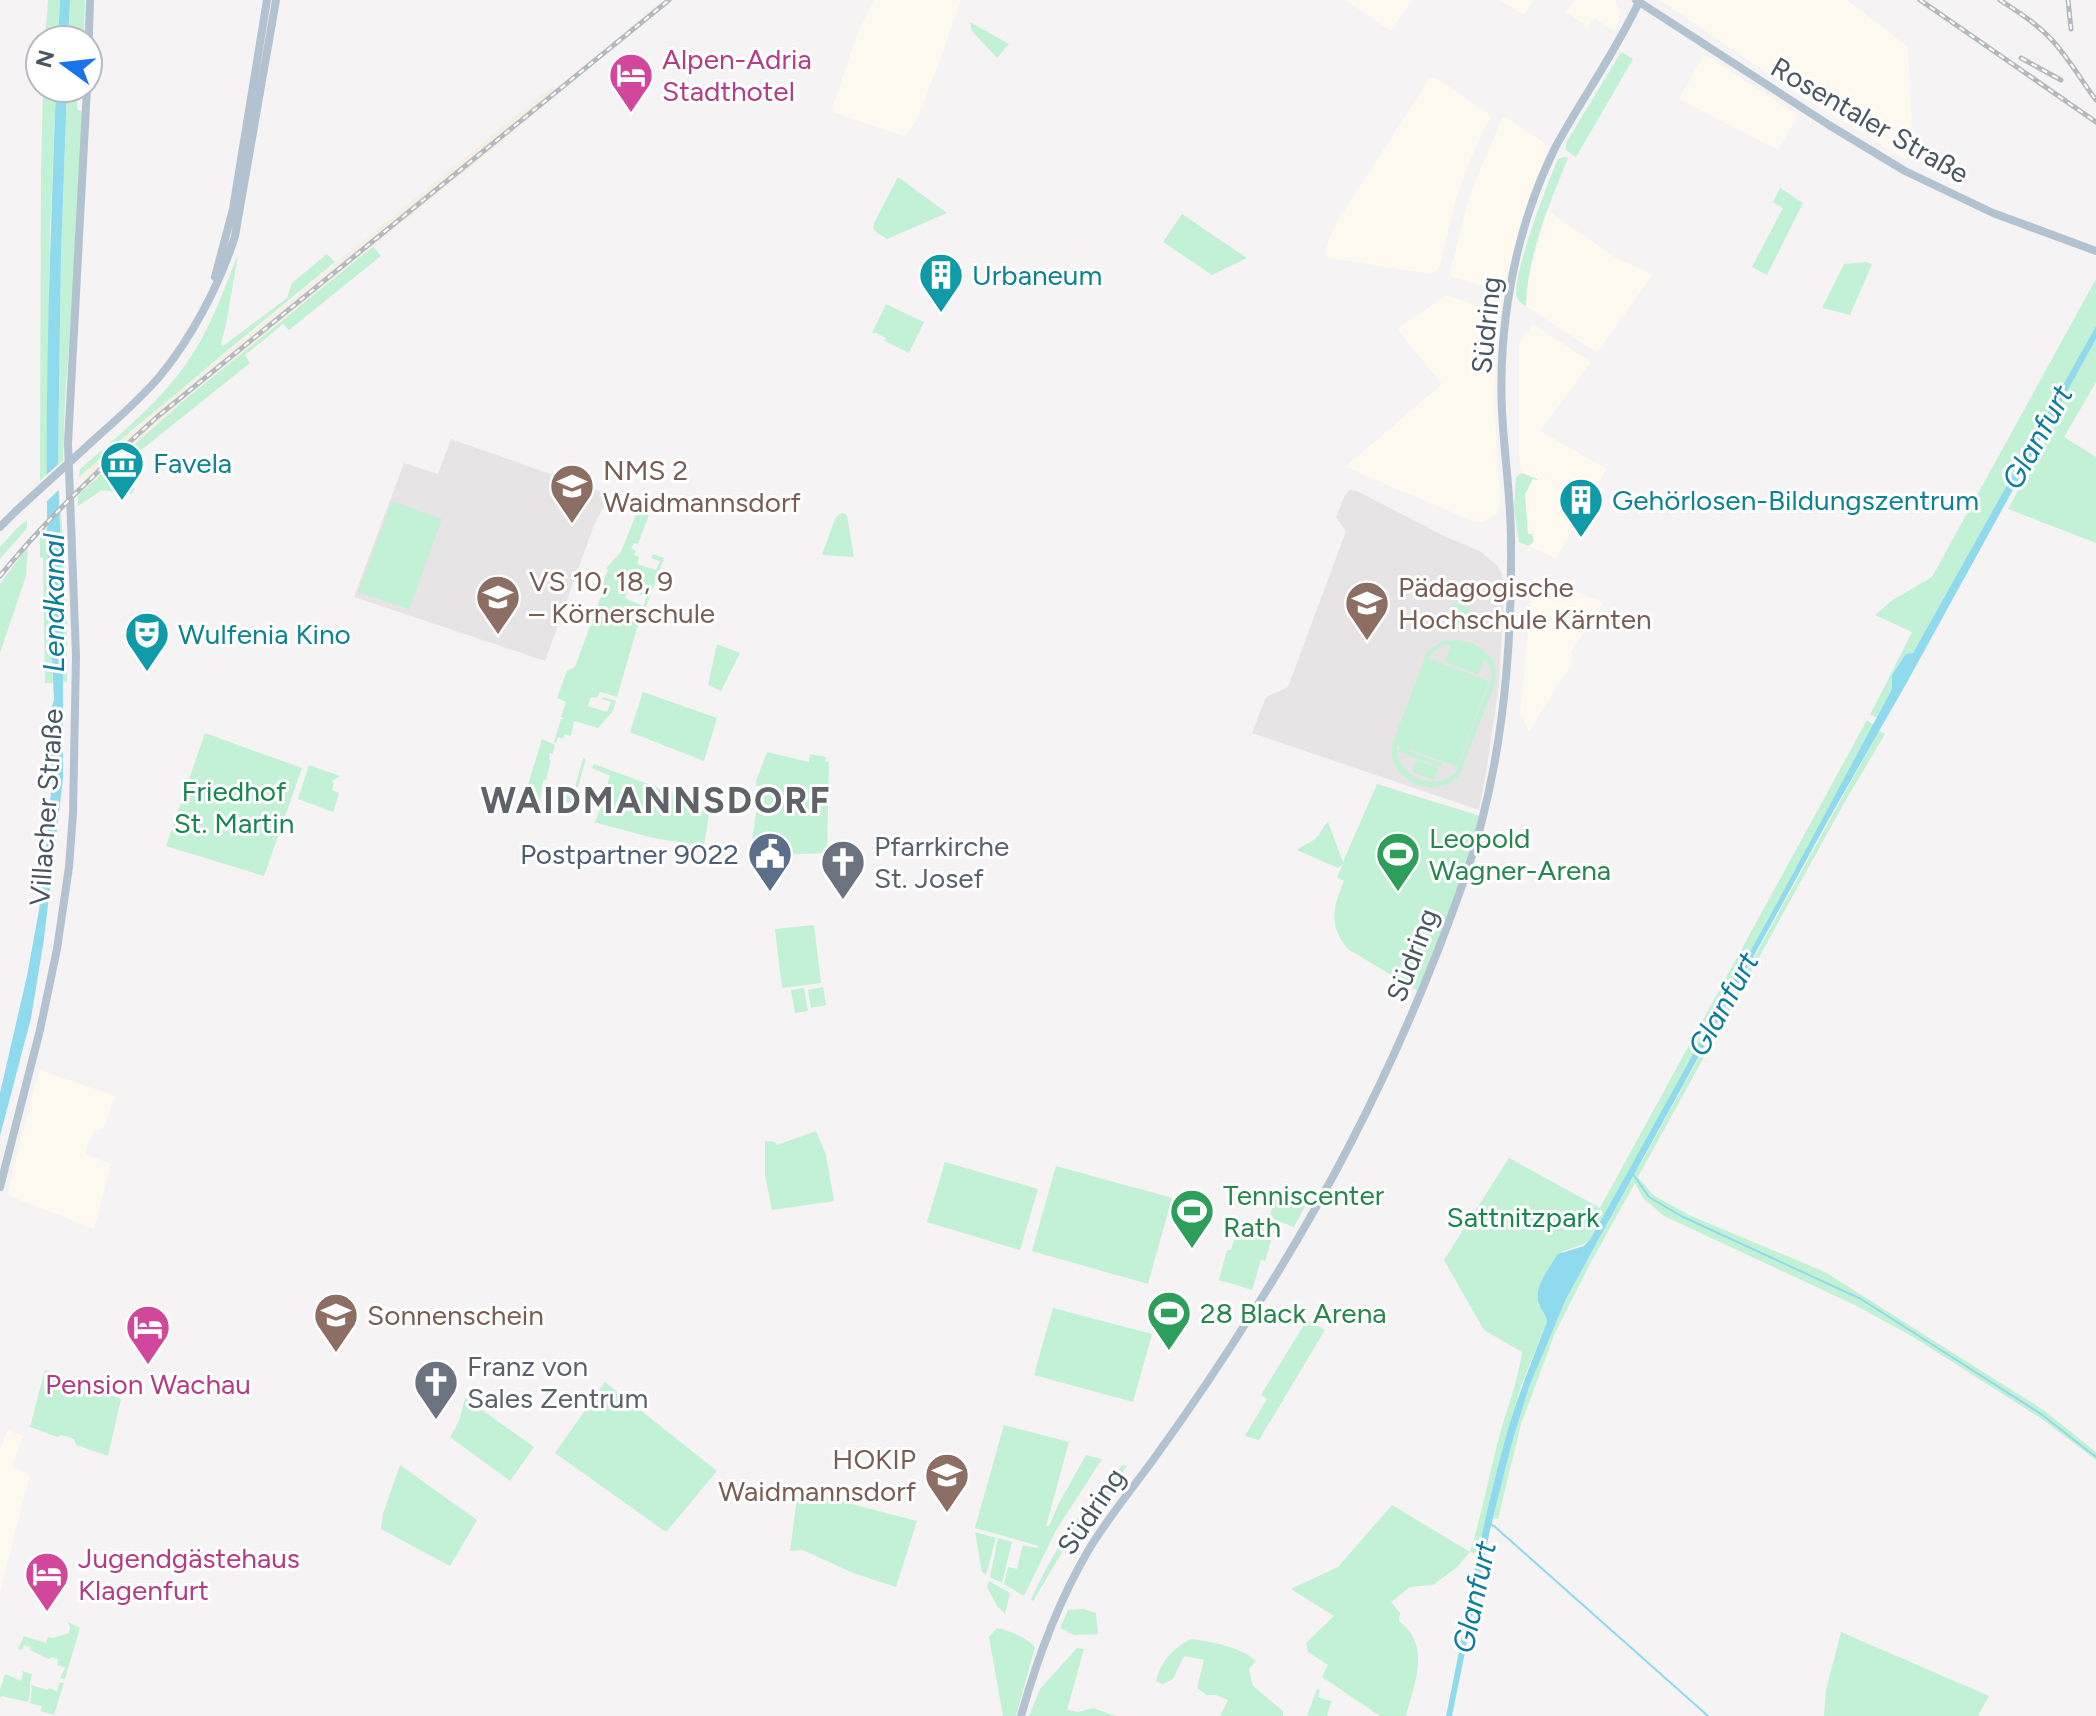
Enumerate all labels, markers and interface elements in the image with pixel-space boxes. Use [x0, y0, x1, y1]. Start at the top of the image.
north arrow [24, 24, 104, 104]
place label: Alpen-Adria Stadthotel [662, 42, 812, 108]
text: N [30, 47, 60, 71]
street label: Rosentaler Straße [1765, 50, 1975, 190]
hotel icon: Alpen-Adria Stadthotel [607, 51, 655, 114]
building icon: Urbaneum [917, 251, 965, 314]
place label: Urbaneum [972, 258, 1102, 292]
street label: Südring [1464, 275, 1508, 375]
water label: Glanfurt [1993, 378, 2081, 496]
museum icon: Favela [98, 439, 146, 502]
place label: Favela [153, 446, 232, 480]
place label: NMS 2 Waidmannsdorf [603, 453, 801, 519]
school or university icon: NMS 2 Waidmannsdorf [548, 462, 596, 525]
building icon: Gehörlosen-Bildungszentrum [1557, 476, 1605, 539]
place label: Gehörlosen-Bildungszentrum [1612, 483, 1979, 517]
water label: Lendkanal [35, 533, 72, 673]
place label: VS 10, 18, 9 – Körnerschule [529, 564, 715, 630]
place label: Pädagogische Hochschule Kärnten [1398, 570, 1652, 636]
school or university icon: VS 10, 18, 9 – Körnerschule [474, 573, 522, 636]
school or university icon: Pädagogische Hochschule Kärnten [1343, 579, 1391, 642]
theatre icon: Wulfenia Kino [123, 610, 171, 673]
place label: Wulfenia Kino [178, 617, 351, 651]
street label: Villacher Straße [22, 707, 70, 907]
park label: Friedhof St. Martin [174, 774, 294, 840]
district label: WAIDMANNSDORF [480, 779, 832, 822]
place label: Leopold Wagner-Arena [1429, 821, 1611, 887]
place label: Pfarrkirche St. Josef [874, 829, 1009, 895]
public building icon: Postpartner 9022 [746, 830, 794, 893]
sports icon: Leopold Wagner-Arena [1374, 830, 1422, 893]
place label: Postpartner 9022 [520, 837, 739, 871]
church icon: Pfarrkirche St. Josef [819, 838, 867, 901]
street label: Südring [1379, 904, 1445, 1006]
water label: Glanfurt [1679, 945, 1767, 1063]
place label: Tenniscenter Rath [1223, 1178, 1385, 1244]
sports icon: Tenniscenter Rath [1168, 1187, 1216, 1250]
park label: Sattnitzpark [1447, 1200, 1600, 1234]
sports icon: 28 Black Arena [1145, 1289, 1193, 1352]
school or university icon: Sonnenschein [312, 1291, 360, 1354]
place label: 28 Black Arena [1200, 1296, 1387, 1330]
place label: Sonnenschein [367, 1298, 544, 1332]
hotel icon: Pension Wachau [124, 1303, 172, 1366]
place label: Franz von Sales Zentrum [467, 1349, 648, 1415]
church icon: Franz von Sales Zentrum [412, 1358, 460, 1421]
place label: Pension Wachau [45, 1367, 251, 1401]
place label: HOKIP Waidmannsdorf [718, 1442, 917, 1508]
school or university icon: HOKIP Waidmannsdorf [923, 1451, 971, 1514]
street label: Südring [1050, 1461, 1132, 1561]
water label: Glanfurt [1444, 1537, 1504, 1656]
place label: Jugendgästehaus Klagenfurt [78, 1541, 300, 1607]
hotel icon: Jugendgästehaus Klagenfurt [23, 1550, 71, 1613]

